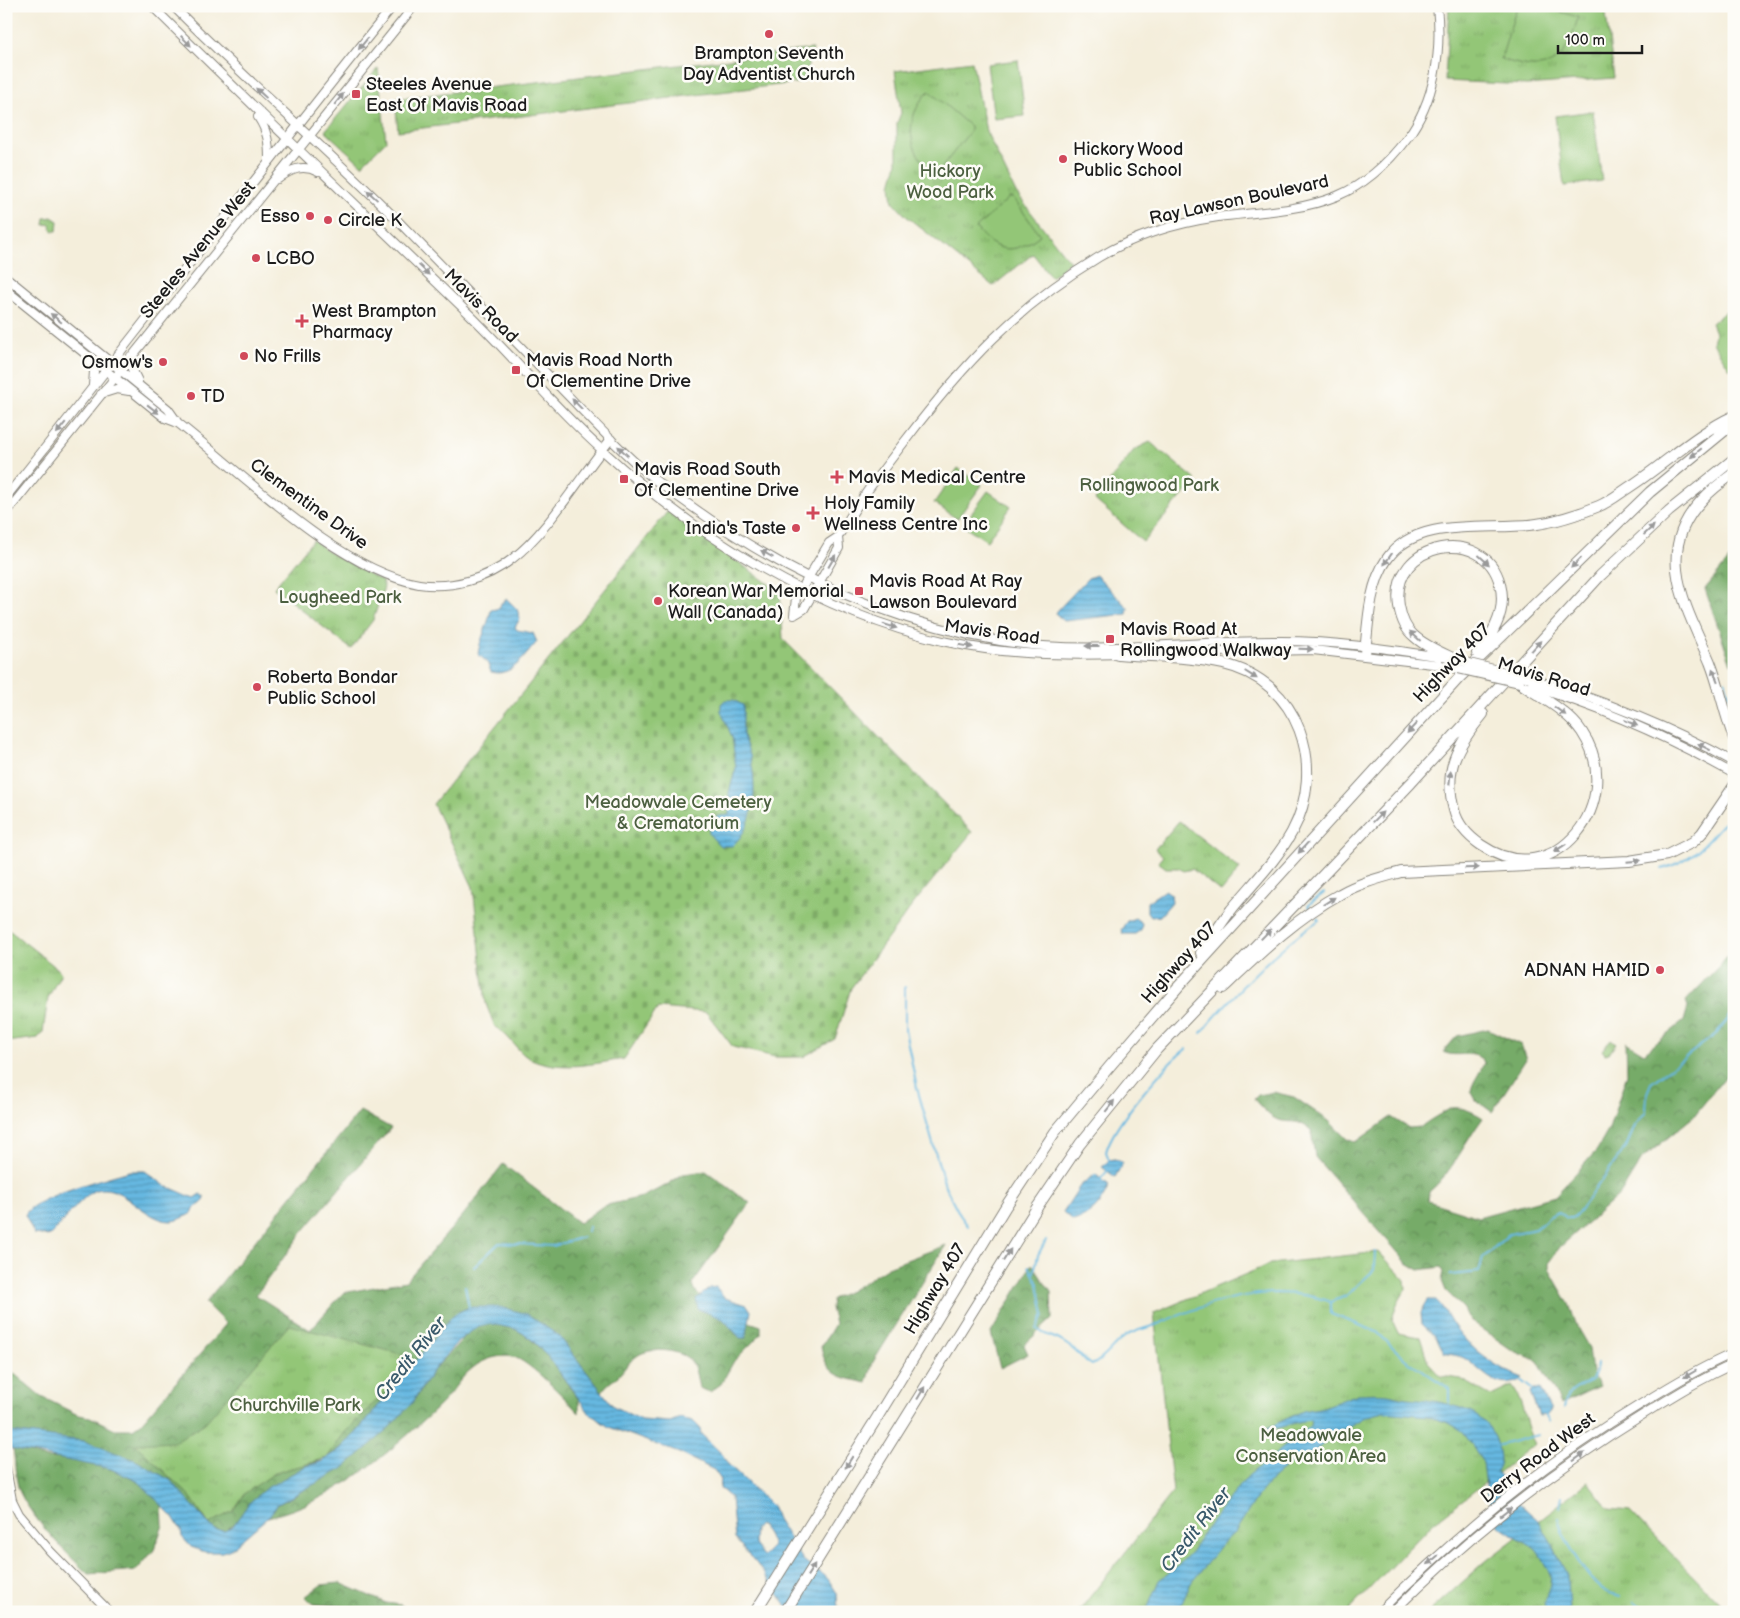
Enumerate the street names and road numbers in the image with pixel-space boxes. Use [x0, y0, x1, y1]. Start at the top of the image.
street label: Ray Lawson Boulevard [1147, 171, 1331, 229]
street label: Steeles Avenue West [136, 177, 260, 323]
street label: Mavis Road [440, 265, 522, 347]
street label: Clementine Drive [246, 454, 372, 554]
street label: Mavis Road [943, 615, 1041, 649]
street label: Highway 407 [1409, 619, 1495, 707]
street label: Mavis Road [1495, 653, 1593, 701]
street label: Highway 407 [1137, 918, 1221, 1008]
street label: Highway 407 [900, 1240, 970, 1338]
street label: Derry Road West [1477, 1408, 1600, 1508]

